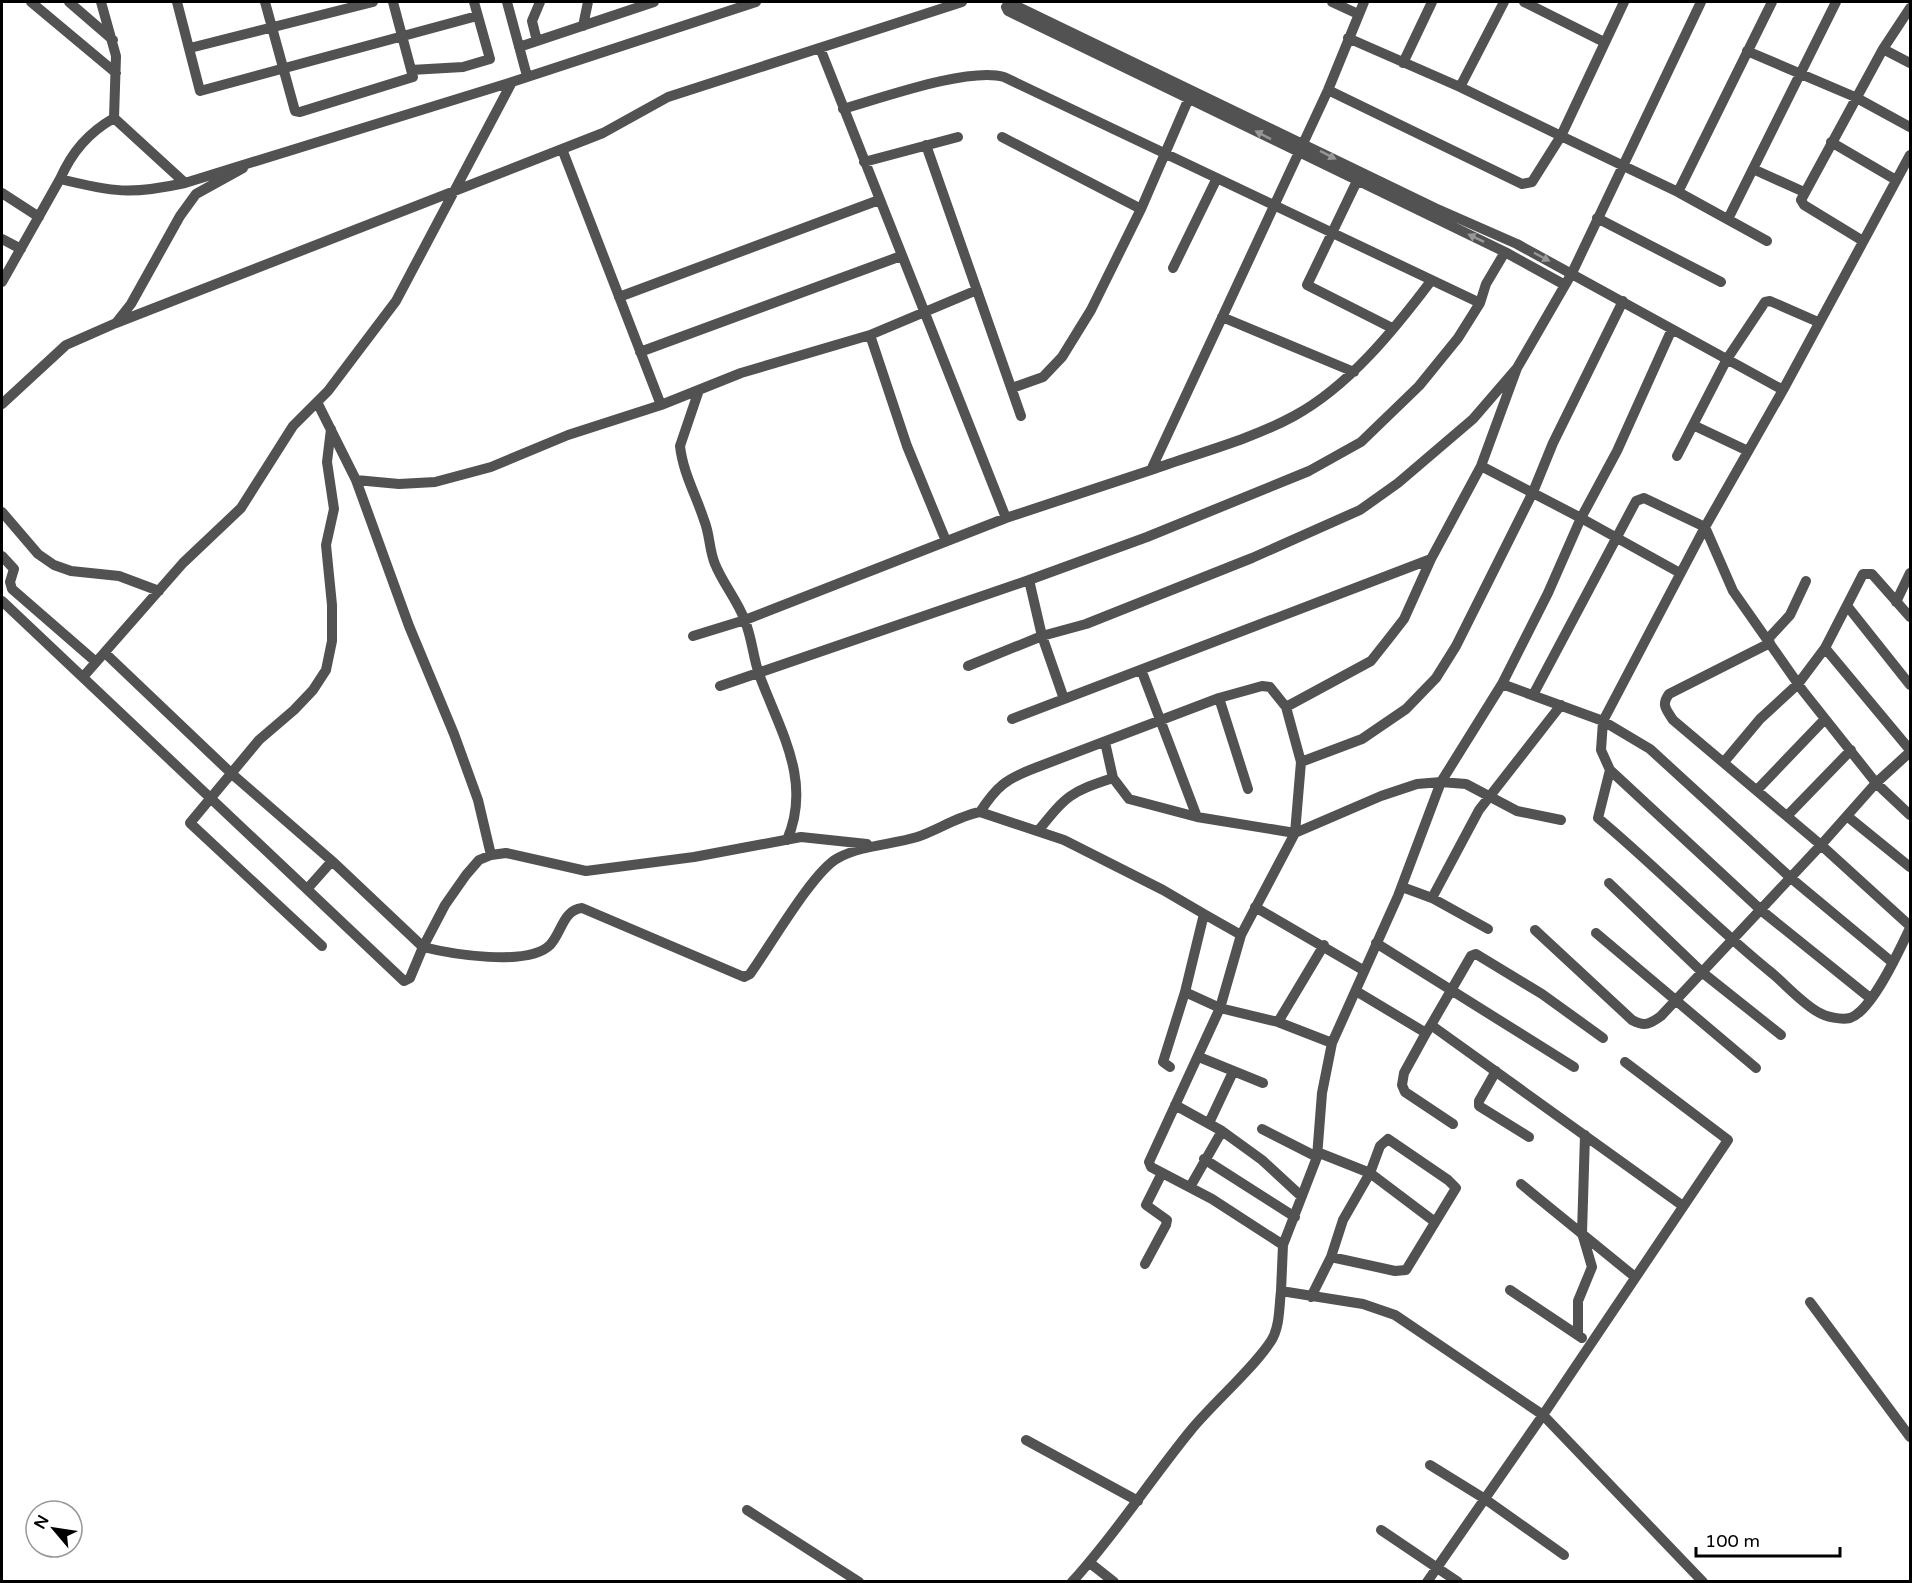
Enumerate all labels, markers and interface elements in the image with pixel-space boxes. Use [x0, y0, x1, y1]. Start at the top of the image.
one-way arrow [1254, 130, 1271, 140]
one-way arrow [1319, 150, 1337, 160]
one-way arrow [1468, 234, 1485, 243]
one-way arrow [1533, 252, 1551, 262]
north arrow [24, 1499, 84, 1559]
text: N [30, 1512, 54, 1533]
scale bar [1696, 1520, 1840, 1558]
text: 100 m [1705, 1530, 1760, 1552]

